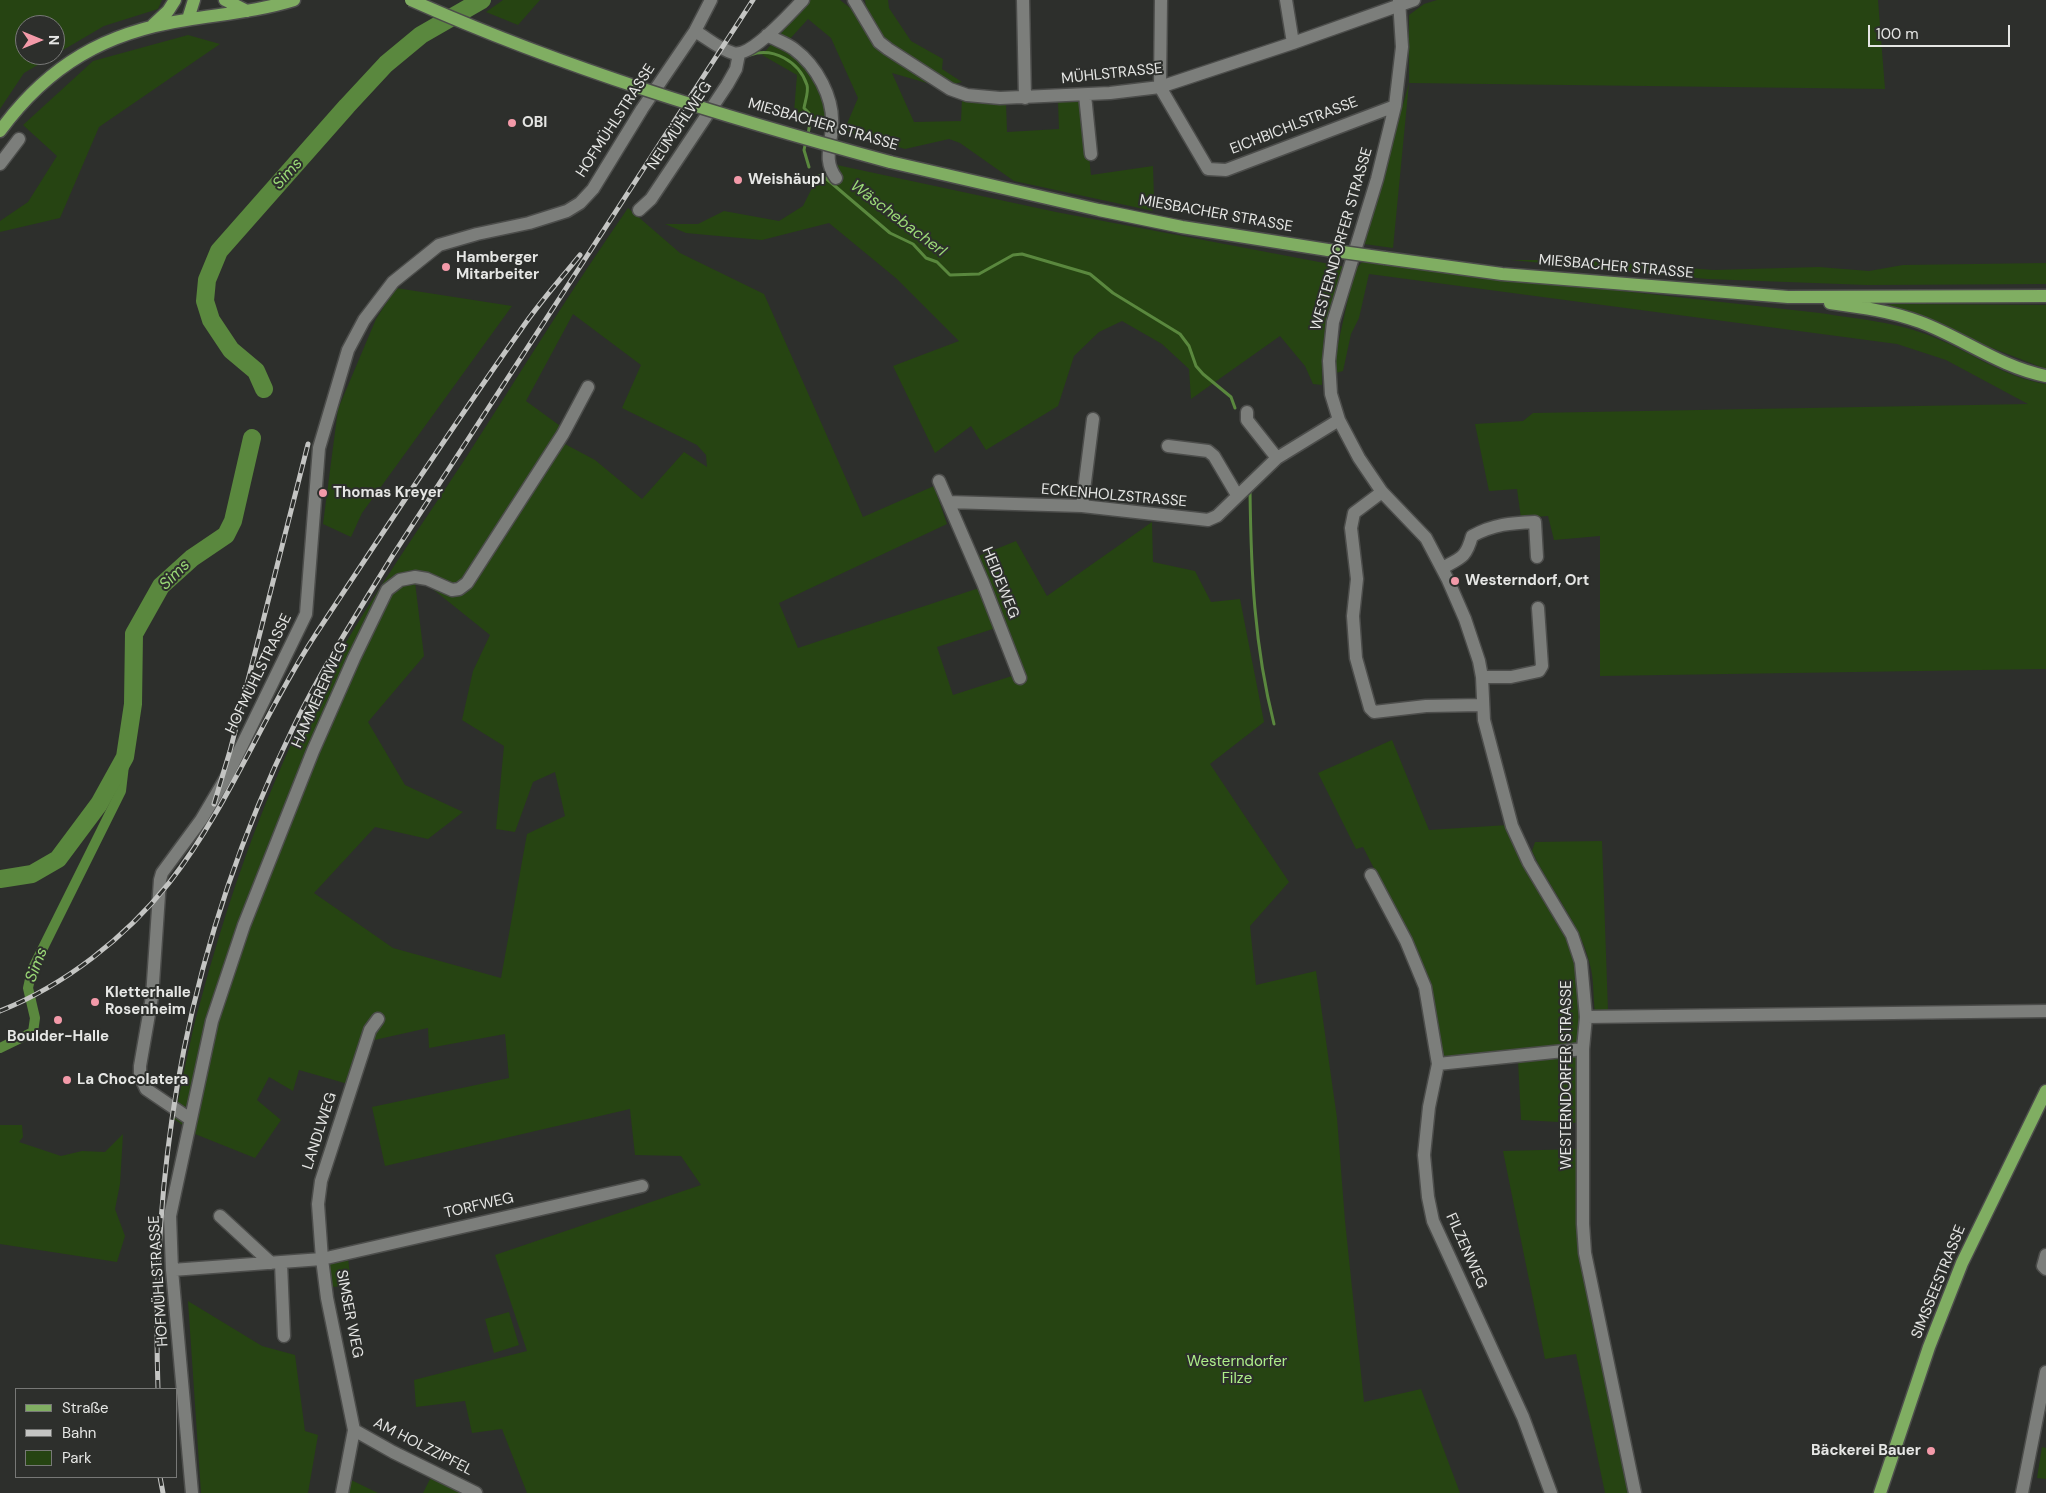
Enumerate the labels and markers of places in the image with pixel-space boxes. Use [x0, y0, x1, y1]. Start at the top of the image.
place label: OBI [522, 114, 547, 132]
marker: OBI [506, 117, 518, 129]
place label: Weishäupl [748, 171, 825, 189]
marker: Weishäupl [732, 174, 744, 186]
place label: Hamberger Mitarbeiter [456, 249, 539, 284]
marker: Hamberger Mitarbeiter [440, 261, 452, 273]
place label: Thomas Kreyer [333, 484, 443, 502]
marker: Thomas Kreyer [317, 487, 329, 499]
place label: Westerndorf, Ort [1465, 572, 1589, 590]
marker: Westerndorf, Ort [1449, 575, 1461, 587]
place label: Kletterhalle Rosenheim [105, 984, 191, 1019]
marker: Kletterhalle Rosenheim [89, 996, 101, 1008]
marker: Boulder-Halle [52, 1014, 64, 1026]
place label: Boulder-Halle [7, 1028, 109, 1046]
place label: La Chocolatera [77, 1071, 188, 1089]
marker: La Chocolatera [61, 1074, 73, 1086]
place label: Bäckerei Bauer [1811, 1442, 1921, 1460]
marker: Bäckerei Bauer [1925, 1445, 1937, 1457]

